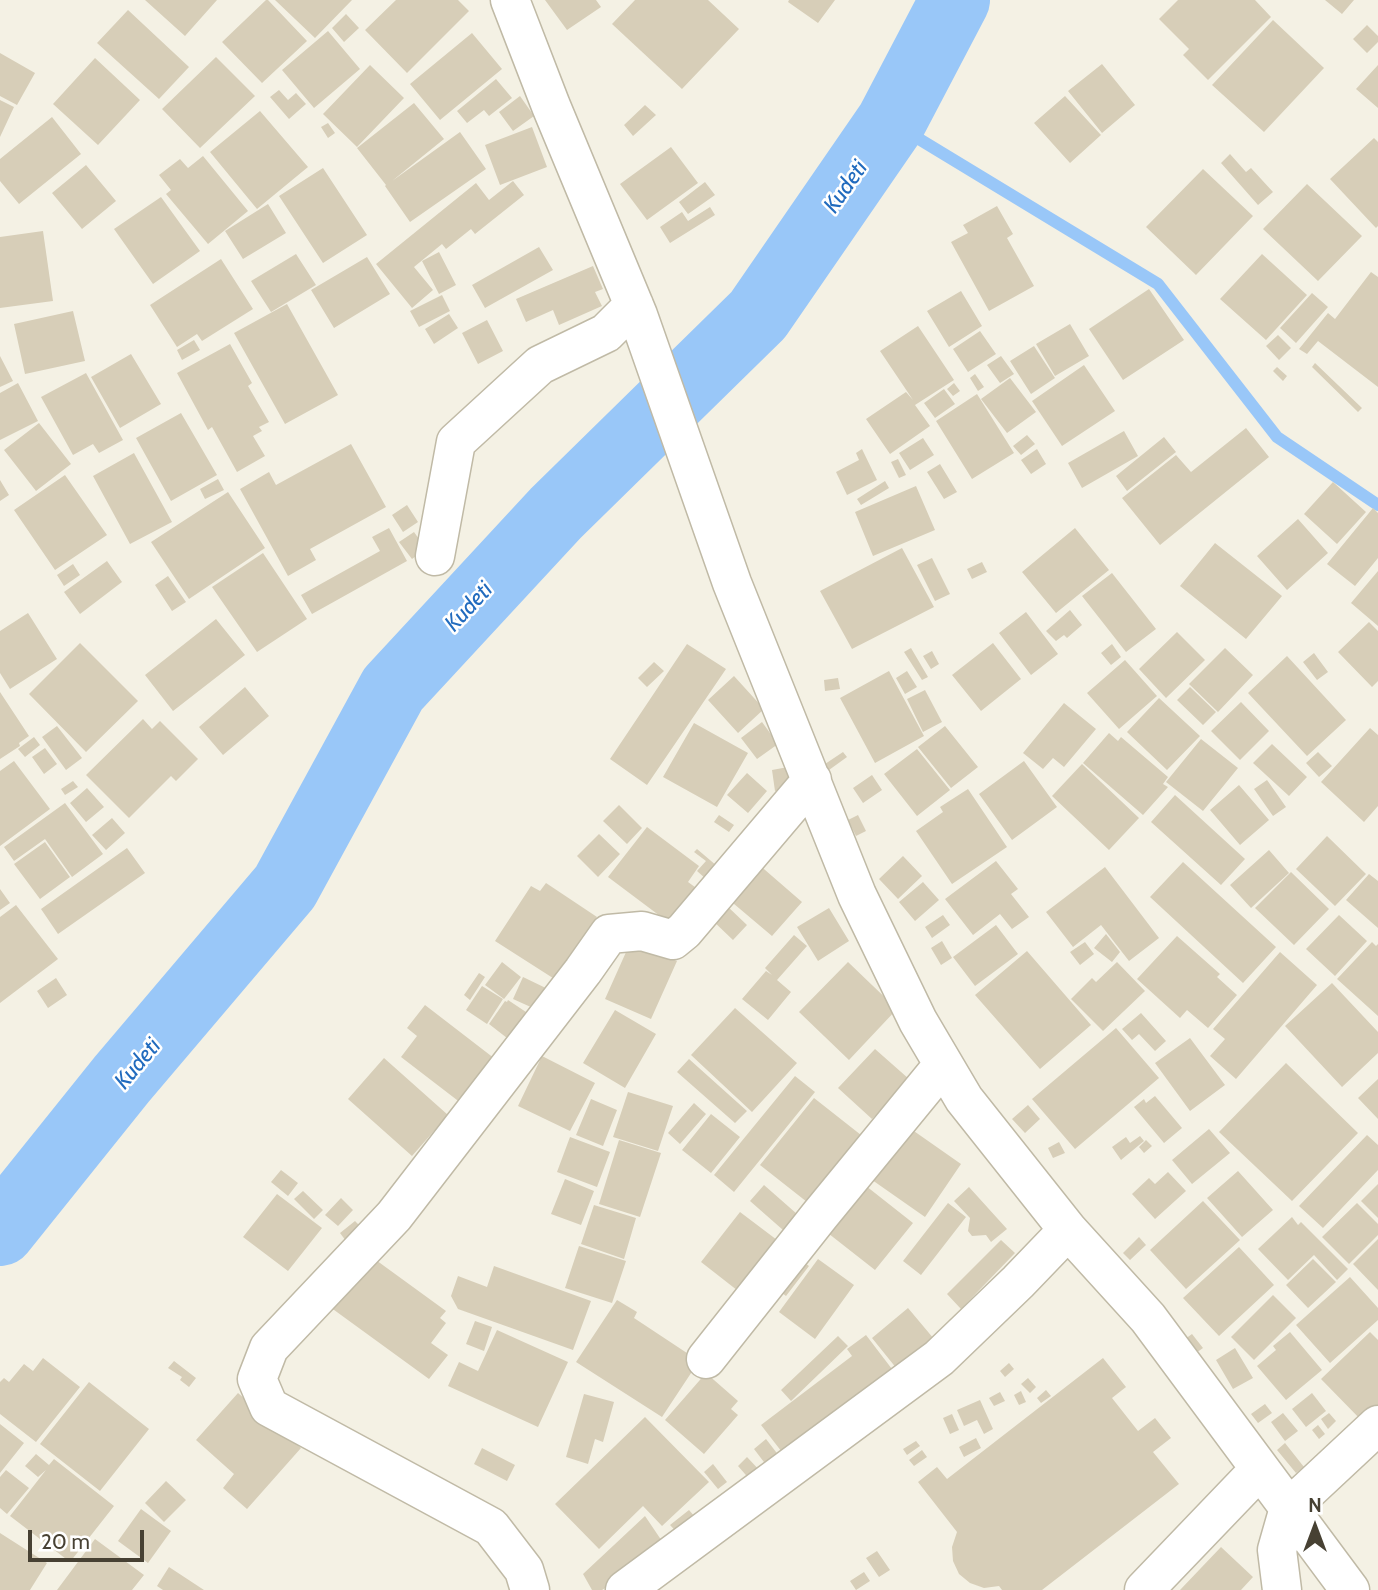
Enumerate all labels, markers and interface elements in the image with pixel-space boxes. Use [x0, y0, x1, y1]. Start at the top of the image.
water label: Kudeti [818, 155, 874, 219]
water label: Kudeti [439, 576, 499, 638]
water label: Kudeti [109, 1033, 167, 1095]
north arrow [1280, 1492, 1350, 1562]
text: N [1308, 1494, 1322, 1517]
scale bar [32, 1516, 147, 1560]
text: 20 m [41, 1529, 90, 1554]

